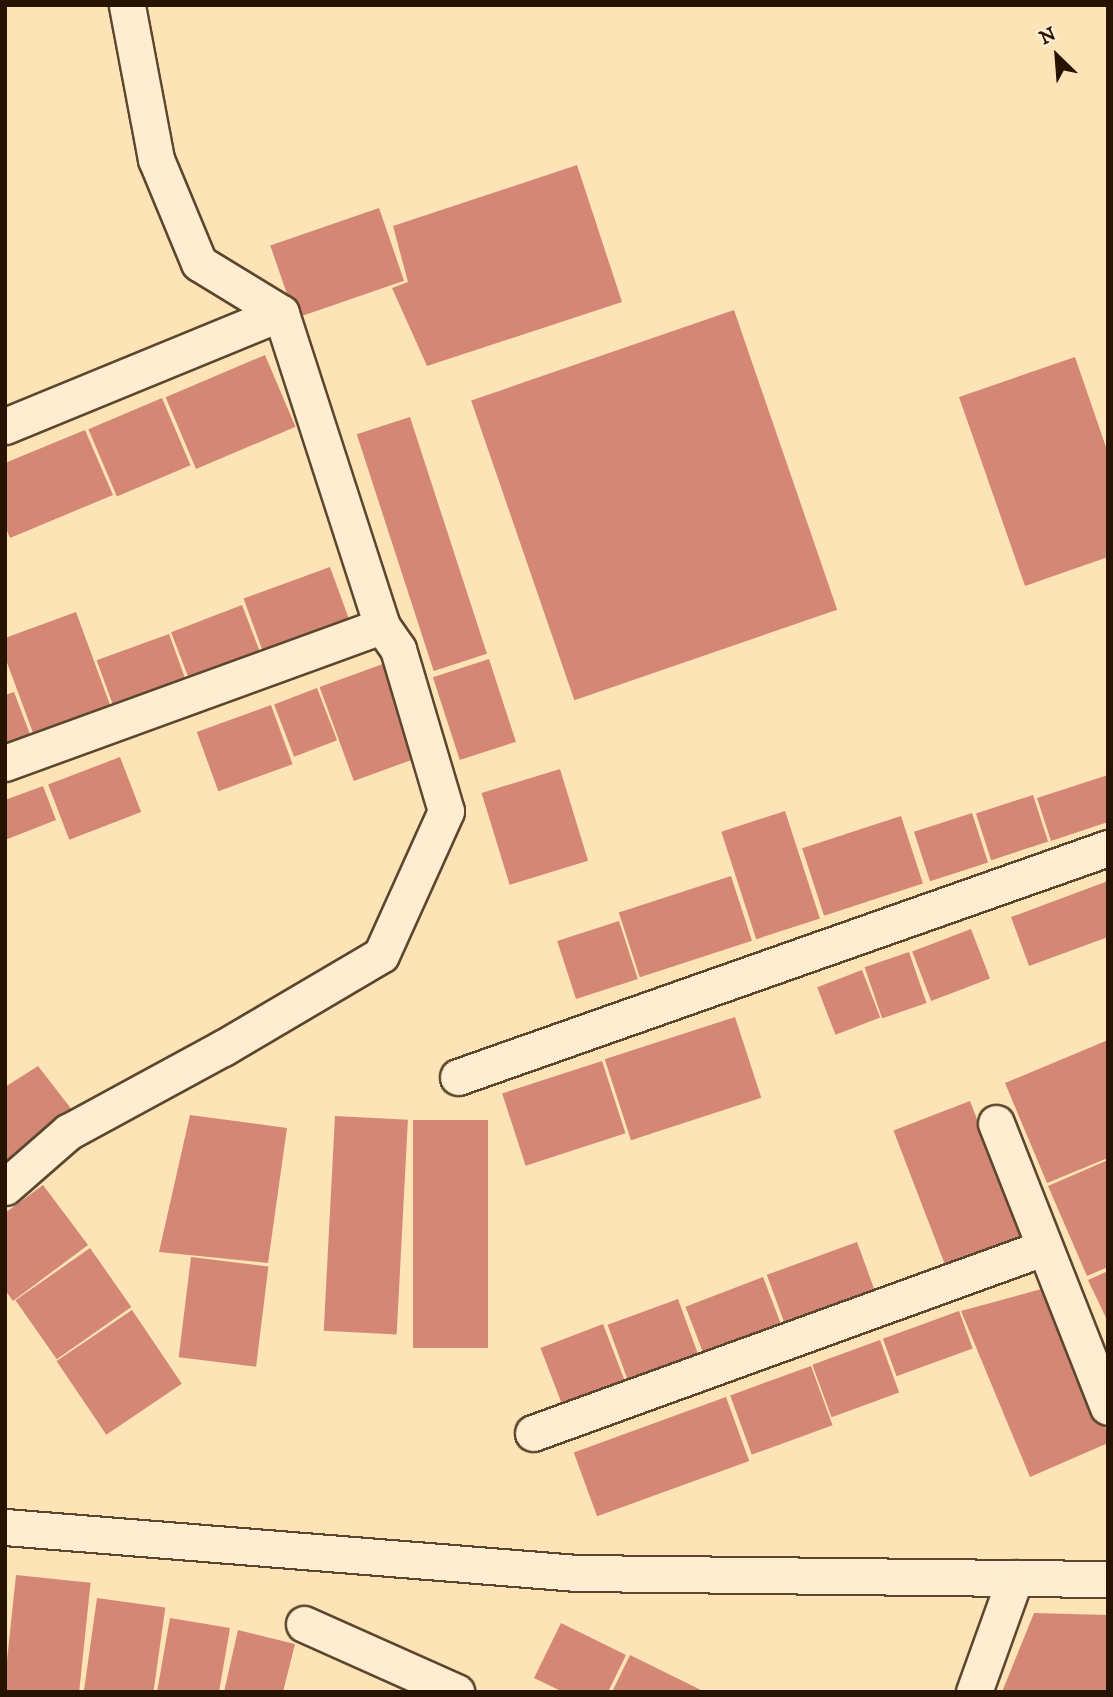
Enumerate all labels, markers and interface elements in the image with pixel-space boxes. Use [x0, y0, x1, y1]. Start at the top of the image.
north arrow [1022, 21, 1092, 91]
text: N [1036, 23, 1060, 50]

